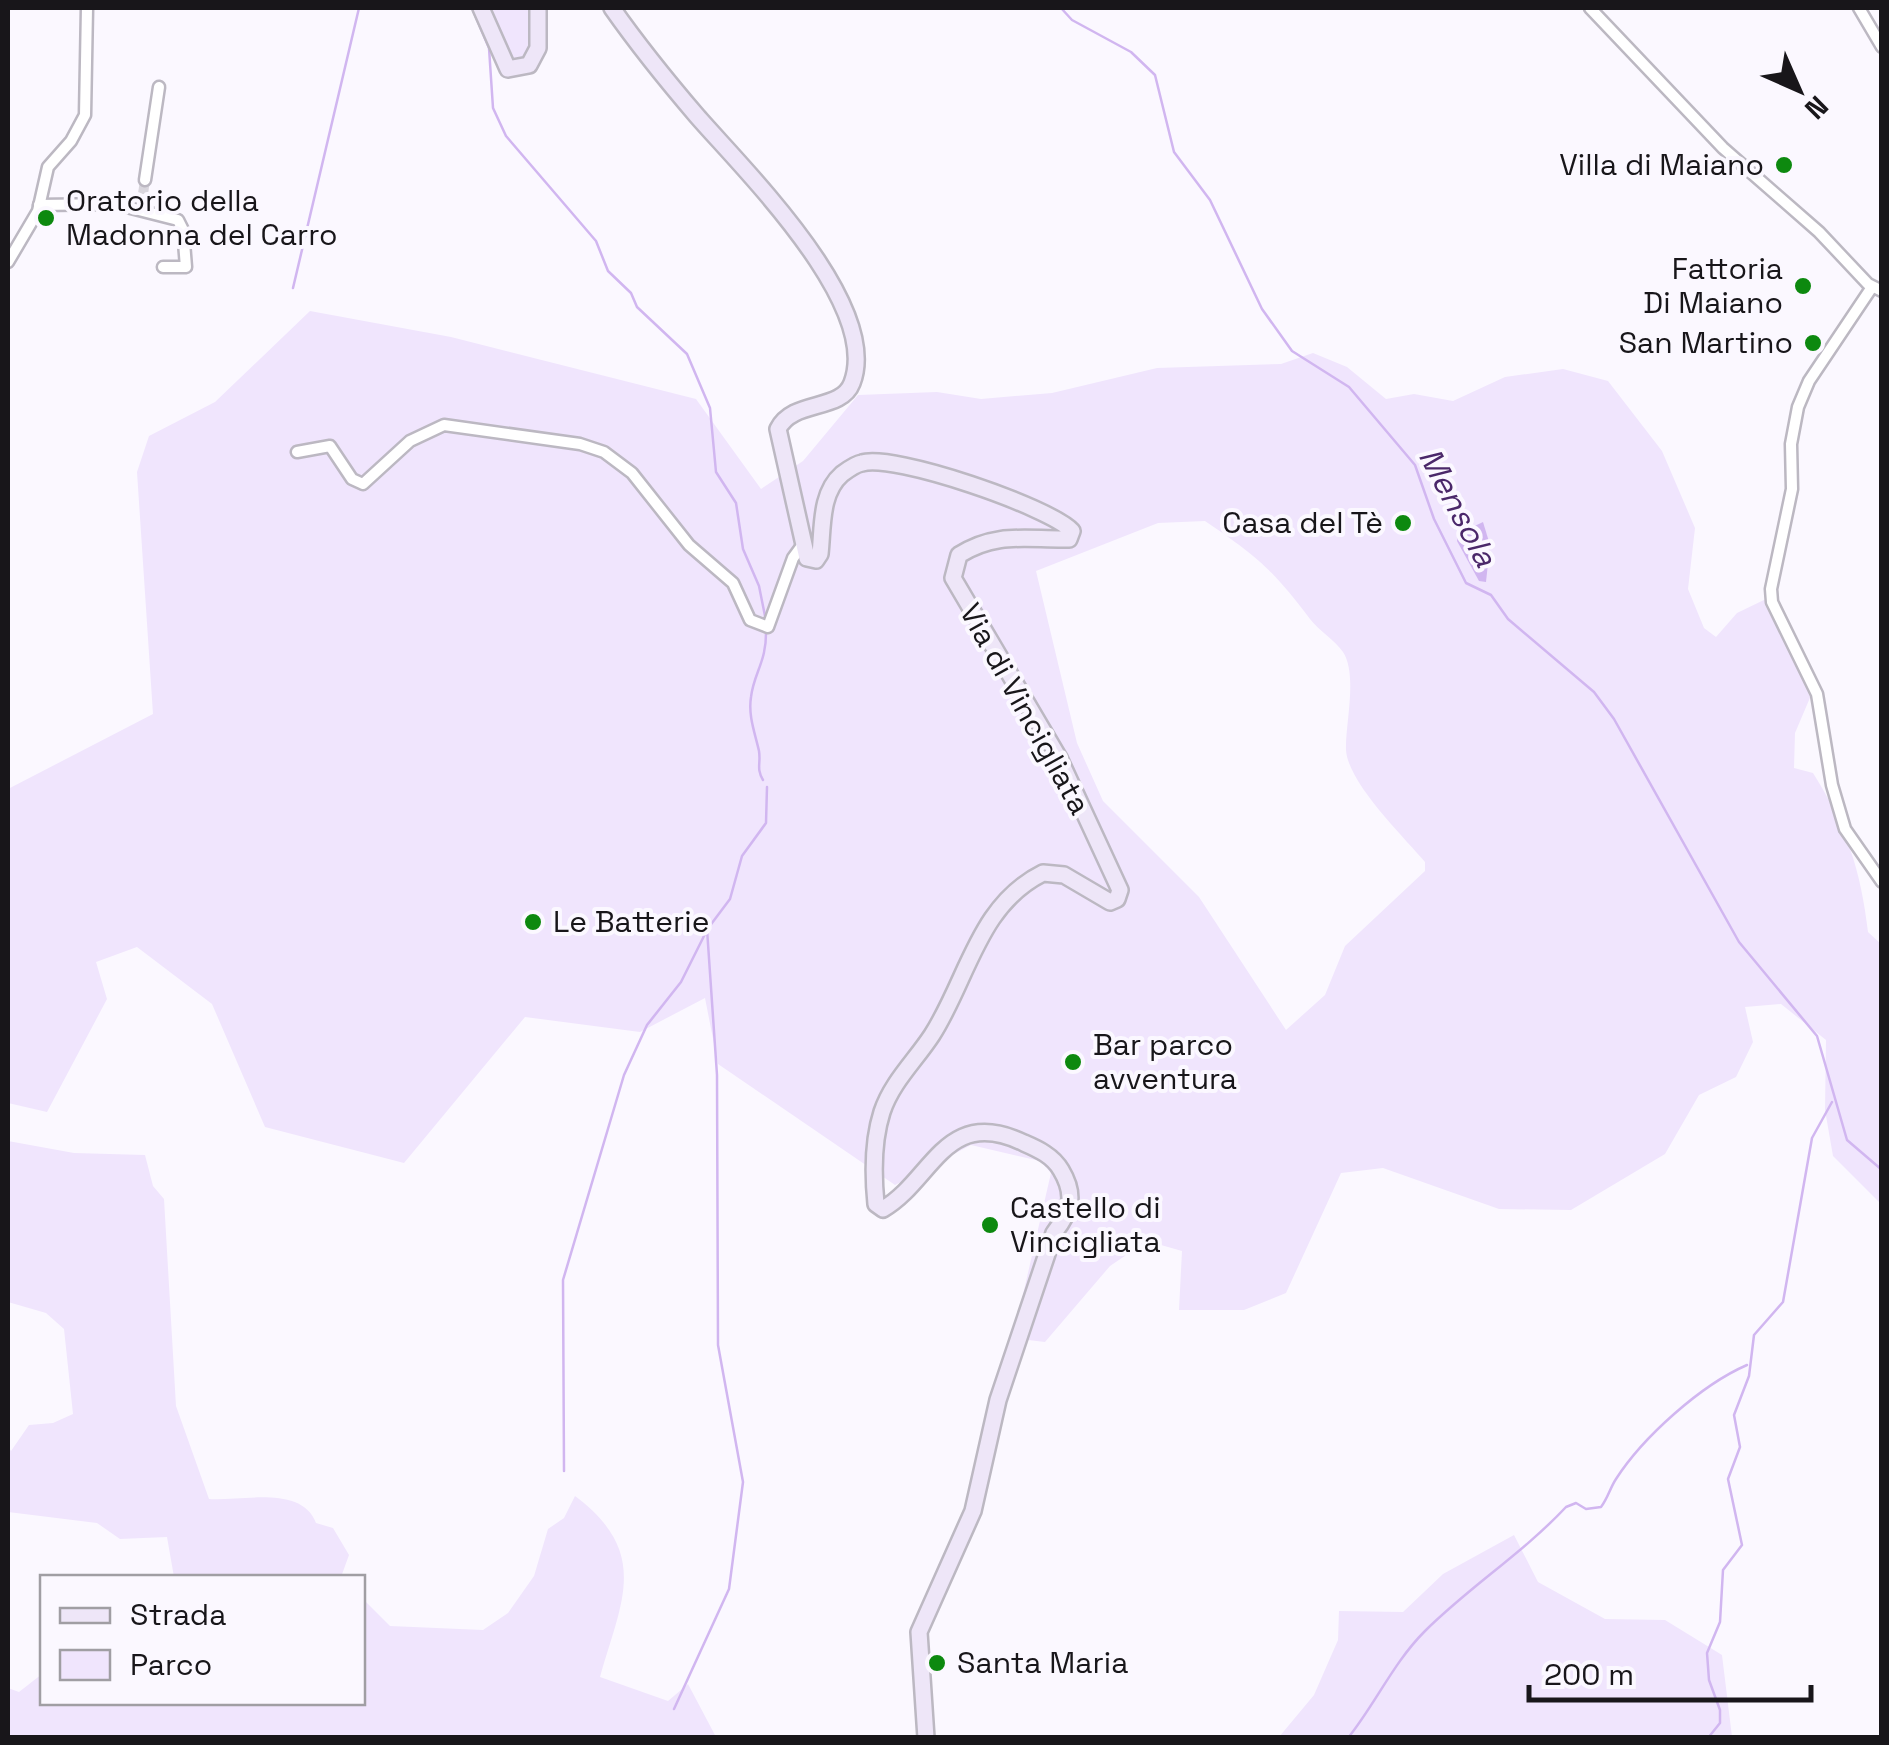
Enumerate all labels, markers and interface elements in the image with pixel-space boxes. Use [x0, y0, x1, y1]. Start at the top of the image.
north arrow [1749, 40, 1849, 140]
text: N [1797, 88, 1836, 127]
place label: Villa di Maiano [1559, 145, 1764, 184]
marker: Villa di Maiano [1773, 154, 1795, 176]
place label: Oratorio della Madonna del Carro [66, 181, 338, 254]
marker: Oratorio della Madonna del Carro [35, 207, 57, 229]
place label: Fattoria Di Maiano [1643, 249, 1783, 322]
marker: Fattoria Di Maiano [1792, 275, 1814, 297]
place label: San Martino [1619, 323, 1793, 362]
marker: San Martino [1802, 332, 1824, 354]
water label: Mensola [1410, 441, 1506, 574]
place label: Casa del Tè [1222, 503, 1383, 542]
marker: Casa del Tè [1392, 512, 1414, 534]
street label: Via di Vincigliata [951, 596, 1100, 821]
place label: Le Batterie [553, 902, 709, 941]
marker: Le Batterie [522, 911, 544, 933]
place label: Bar parco avventura [1093, 1025, 1237, 1098]
marker: Bar parco avventura [1062, 1051, 1084, 1073]
place label: Castello di Vincigliata [1010, 1188, 1161, 1261]
marker: Castello di Vincigliata [979, 1214, 1001, 1236]
legend [40, 1575, 365, 1705]
text: Strada [130, 1595, 226, 1634]
scale bar [1529, 1640, 1812, 1702]
place label: Santa Maria [957, 1643, 1128, 1682]
text: Parco [130, 1645, 212, 1684]
marker: Santa Maria [926, 1652, 948, 1674]
text: 200 m [1544, 1655, 1634, 1694]

